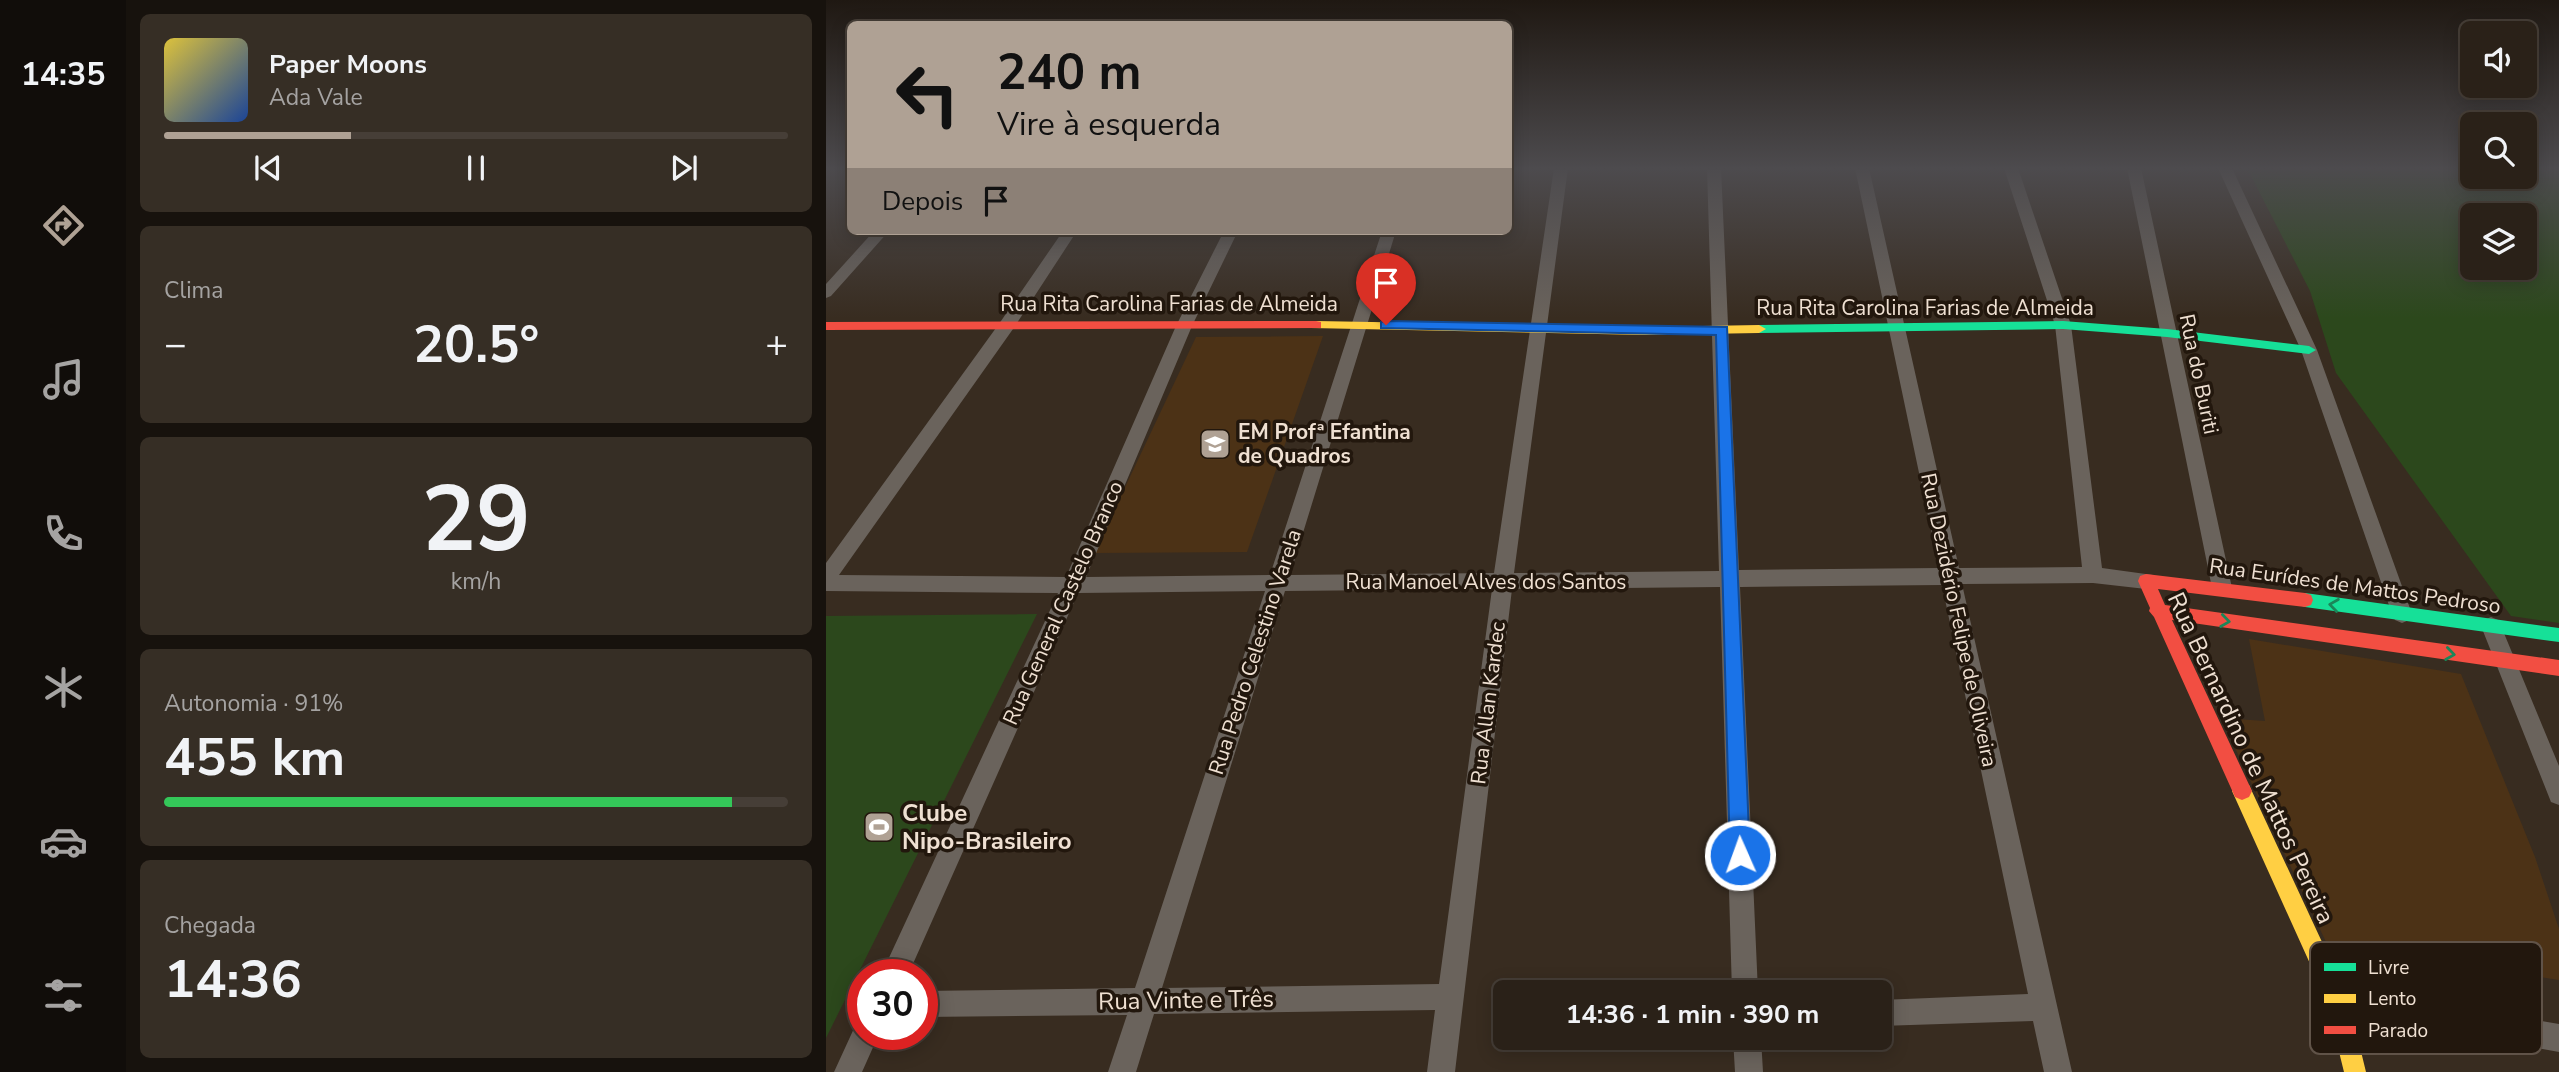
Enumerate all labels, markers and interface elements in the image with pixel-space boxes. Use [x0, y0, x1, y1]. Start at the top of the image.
map controls [2460, 21, 2537, 280]
button: sound [2460, 21, 2537, 98]
text: 240 m [997, 39, 1141, 106]
text: Paper Moons [269, 47, 427, 82]
icon: left [882, 49, 973, 140]
text: 14:35 [21, 53, 105, 96]
text: Ada Vale [269, 82, 363, 113]
text: Vire à esquerda [997, 103, 1221, 146]
button: search [2460, 112, 2537, 189]
icon: previous [249, 149, 287, 187]
icon: pause [457, 149, 495, 187]
icon: next [665, 149, 703, 187]
icon: arrive [977, 182, 1015, 220]
text: Depois [882, 184, 963, 219]
icon: directions [39, 201, 88, 250]
button: layers [2460, 203, 2537, 280]
pin [1356, 253, 1416, 325]
icon: arrive [1367, 264, 1405, 302]
text: Clima [164, 275, 224, 306]
street label: Rua Rita Carolina Farias de Almeida [1000, 290, 1338, 318]
street label: Rua Rita Carolina Farias de Almeida [1756, 294, 2094, 322]
text: 20.5° [413, 309, 539, 380]
street label: Rua do Buriti [2173, 311, 2225, 437]
text: − [164, 319, 187, 370]
text: + [765, 319, 788, 370]
icon: music [39, 355, 88, 404]
place label: EM Profª Efantina de Quadros [1238, 418, 1411, 470]
school or university icon: EM Profª Efantina de Quadros [1198, 427, 1232, 461]
text: 29 [421, 458, 531, 582]
street label: Rua Dezidério Felipe de Oliveira [1914, 470, 2004, 770]
street label: Rua General Castelo Branco [996, 477, 1130, 729]
icon: phone [39, 509, 88, 558]
street label: Rua Pedro Celestino Varela [1202, 526, 1308, 778]
street label: Rua Eurídes de Mattos Pedroso [2207, 552, 2503, 620]
text: km/h [451, 566, 501, 597]
street label: Rua Manoel Alves dos Santos [1346, 568, 1626, 596]
street label: Rua Bernardino de Mattos Pereira [2160, 587, 2342, 929]
one-way arrow [2328, 598, 2340, 613]
one-way arrow [2219, 613, 2231, 628]
street label: Rua Allan Kardec [1464, 620, 1512, 786]
one-way arrow [2444, 646, 2456, 661]
icon: climate [39, 663, 88, 712]
text: Autonomia · 91% [164, 688, 344, 719]
text: 455 km [164, 722, 345, 793]
place label: Clube Nipo-Brasileiro [902, 797, 1072, 857]
sports icon: Clube Nipo-Brasileiro [862, 810, 896, 844]
icon: car [39, 817, 88, 866]
position arrow [1703, 818, 1777, 892]
text: Chegada [164, 910, 256, 941]
legend [2310, 942, 2542, 1054]
text: 14:36 [164, 944, 302, 1015]
text: Livre [2368, 955, 2409, 981]
speed limit sign: 30 [847, 959, 938, 1050]
icon: filters [39, 971, 88, 1020]
street label: Rua Vinte e Três [1098, 982, 1274, 1018]
text: Lento [2368, 986, 2416, 1012]
text: 14:36 · 1 min · 390 m [1566, 997, 1819, 1032]
text: Parado [2368, 1018, 2428, 1044]

